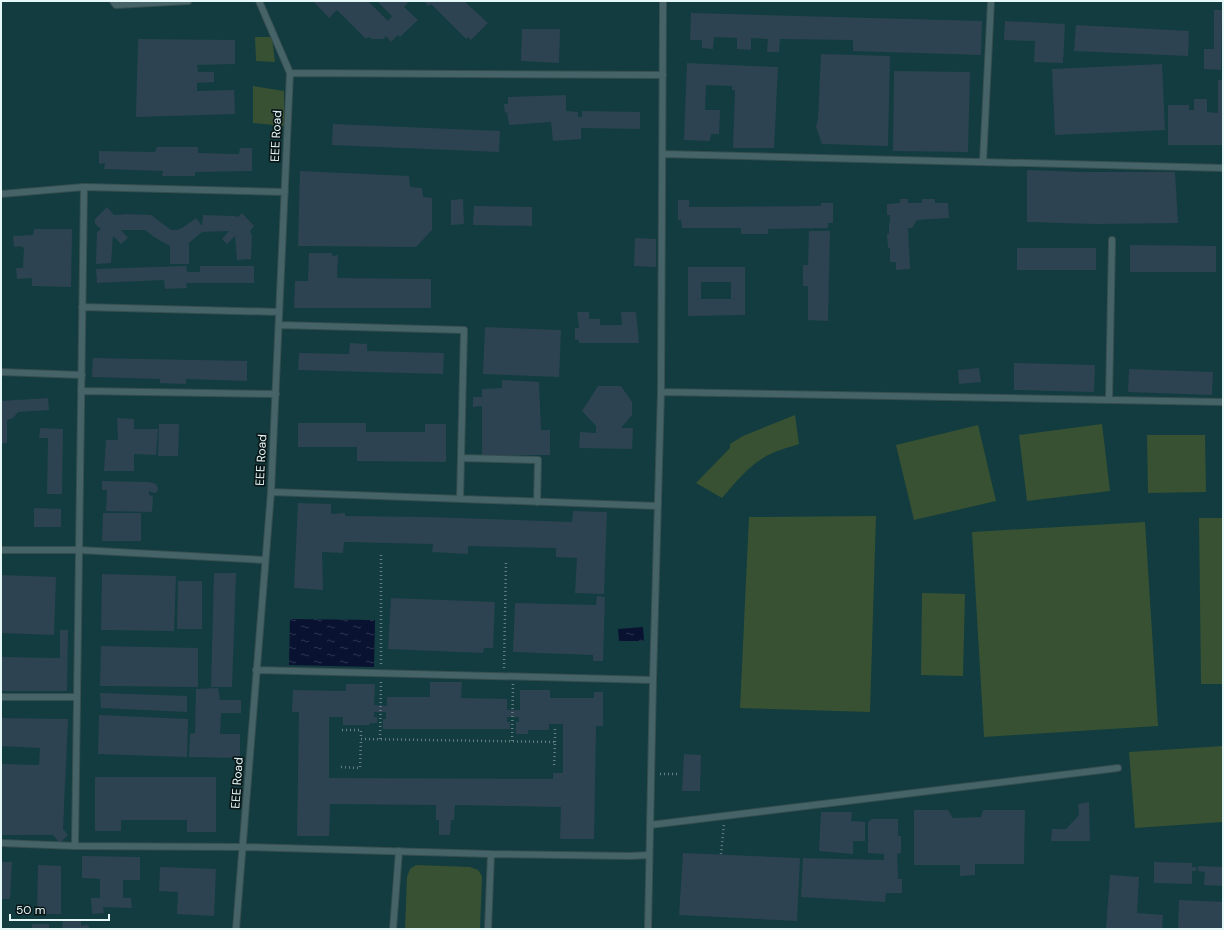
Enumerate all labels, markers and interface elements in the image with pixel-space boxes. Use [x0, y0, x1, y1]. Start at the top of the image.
street label: EEE Road [267, 110, 285, 162]
street label: EEE Road [252, 434, 270, 486]
street label: EEE Road [227, 757, 247, 809]
scale bar [10, 896, 109, 922]
text: 50 m [16, 902, 45, 918]

